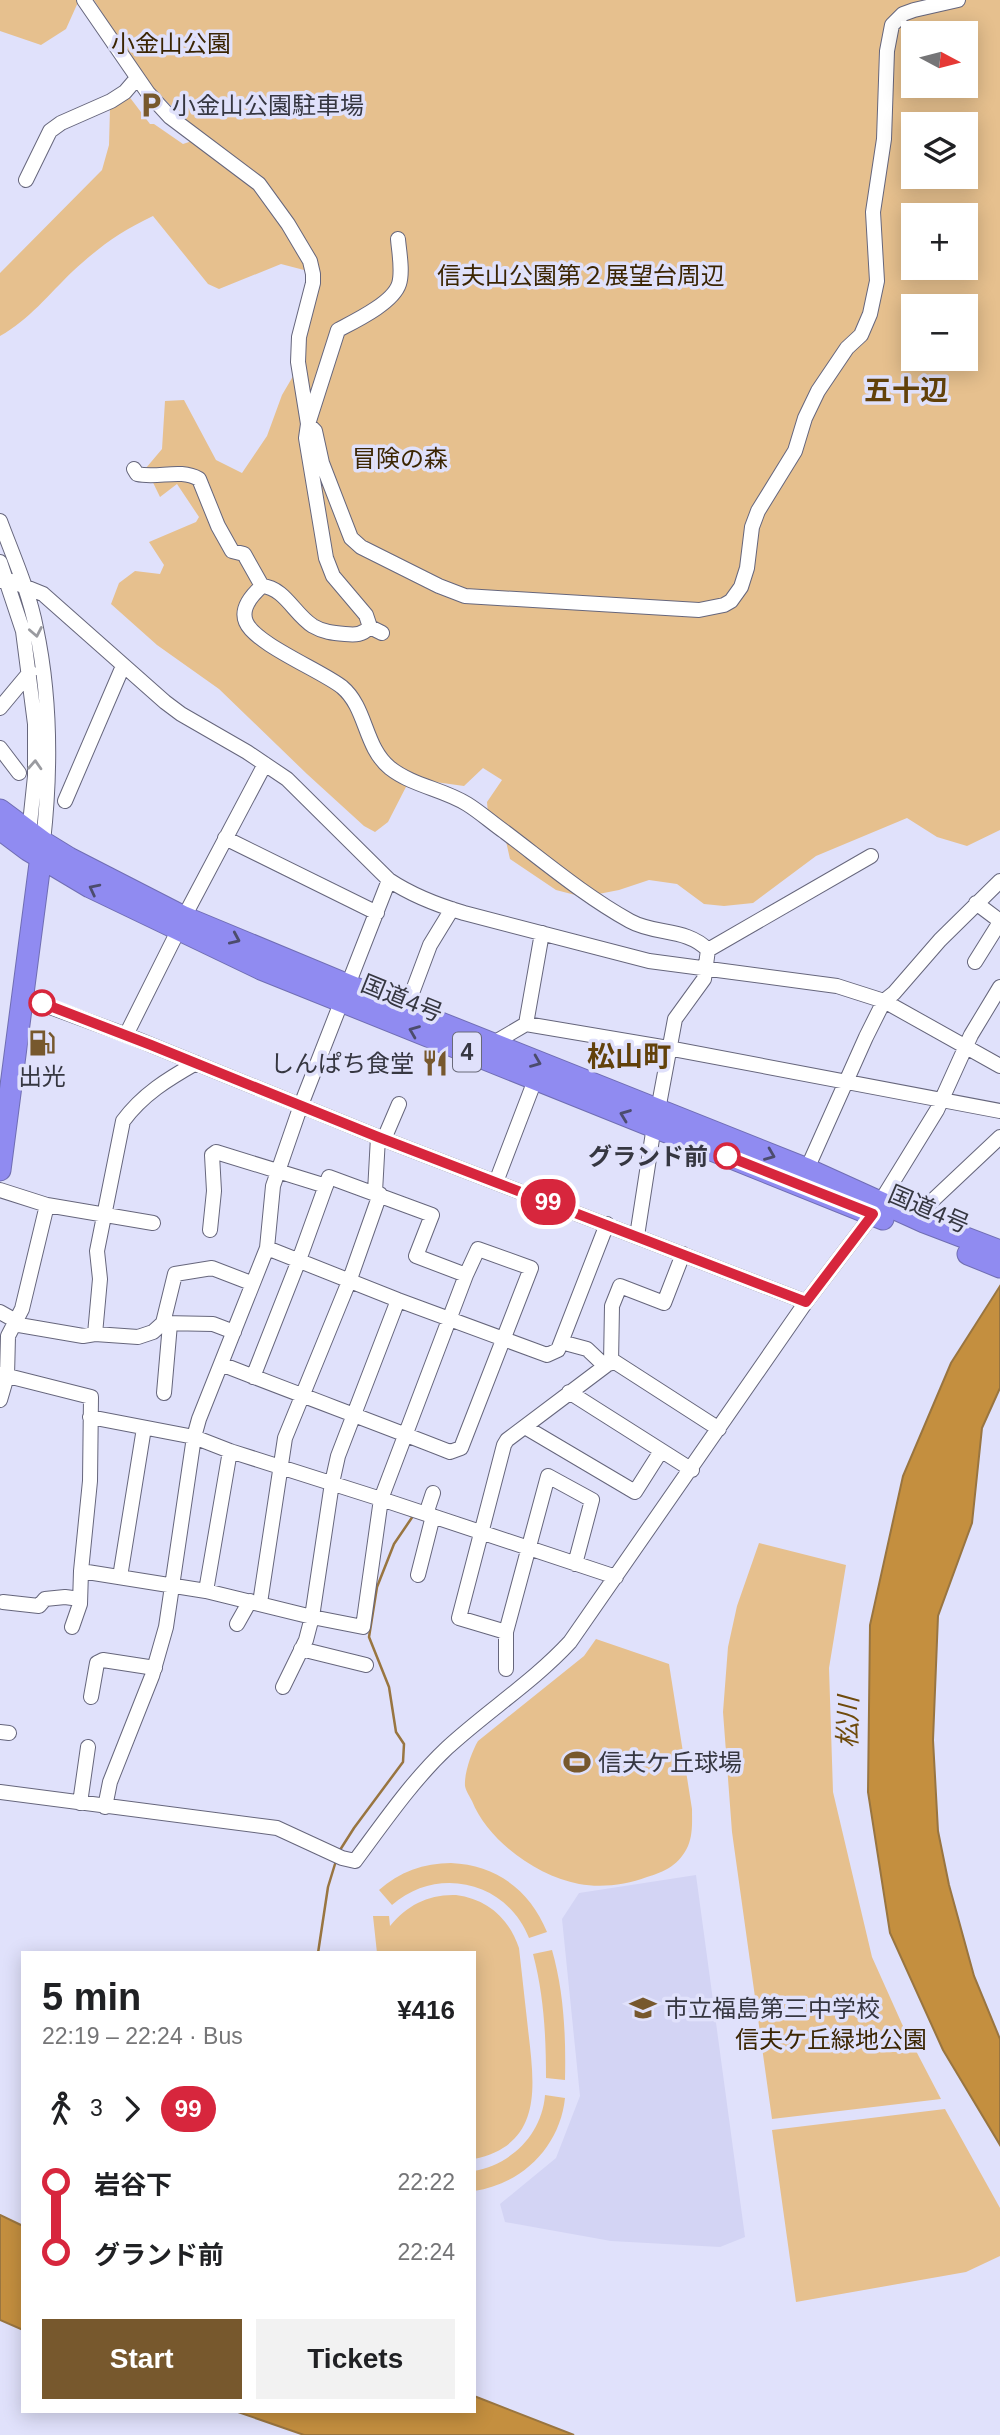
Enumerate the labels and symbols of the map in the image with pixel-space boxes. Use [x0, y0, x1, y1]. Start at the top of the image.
north arrow [901, 21, 978, 98]
park label: 小金山公園 [111, 30, 231, 57]
parking icon: 小金山公園駐車場 [136, 90, 166, 120]
place label: 小金山公園駐車場 [172, 92, 364, 119]
park label: 信夫山公園第２展望台周辺 [437, 262, 725, 289]
district label: 五十辺 [864, 375, 948, 406]
park label: 冒険の森 [352, 445, 448, 472]
one-way arrow [28, 626, 43, 638]
one-way arrow [28, 759, 43, 770]
one-way arrow [89, 883, 101, 897]
one-way arrow [228, 931, 240, 945]
street label: 国道4号 [357, 969, 447, 1027]
unlabelled marker [29, 990, 55, 1016]
one-way arrow [408, 1026, 420, 1040]
fuel station icon: 出光 [27, 1028, 57, 1058]
road number: 4 [453, 1032, 481, 1072]
district label: 松山町 [587, 1041, 671, 1072]
restaurant icon: しんぱち食堂 [420, 1048, 450, 1078]
place label: しんぱち食堂 [270, 1050, 414, 1077]
one-way arrow [530, 1053, 542, 1067]
place label: 出光 [18, 1063, 66, 1090]
one-way arrow [620, 1109, 632, 1123]
place label: グランド前 [588, 1143, 708, 1170]
marker: グランド前 [714, 1143, 740, 1169]
one-way arrow [764, 1146, 776, 1160]
line badge: 99 [516, 1179, 580, 1225]
street label: 国道4号 [884, 1180, 974, 1238]
water label: 松川 [833, 1693, 864, 1748]
sports icon: 信夫ケ丘球場 [562, 1747, 592, 1777]
place label: 信夫ケ丘球場 [598, 1749, 742, 1776]
school or university icon: 市立福島第三中学校 [628, 1993, 658, 2023]
place label: 市立福島第三中学校 [664, 1995, 880, 2022]
park label: 信夫ケ丘緑地公園 [735, 2026, 927, 2053]

